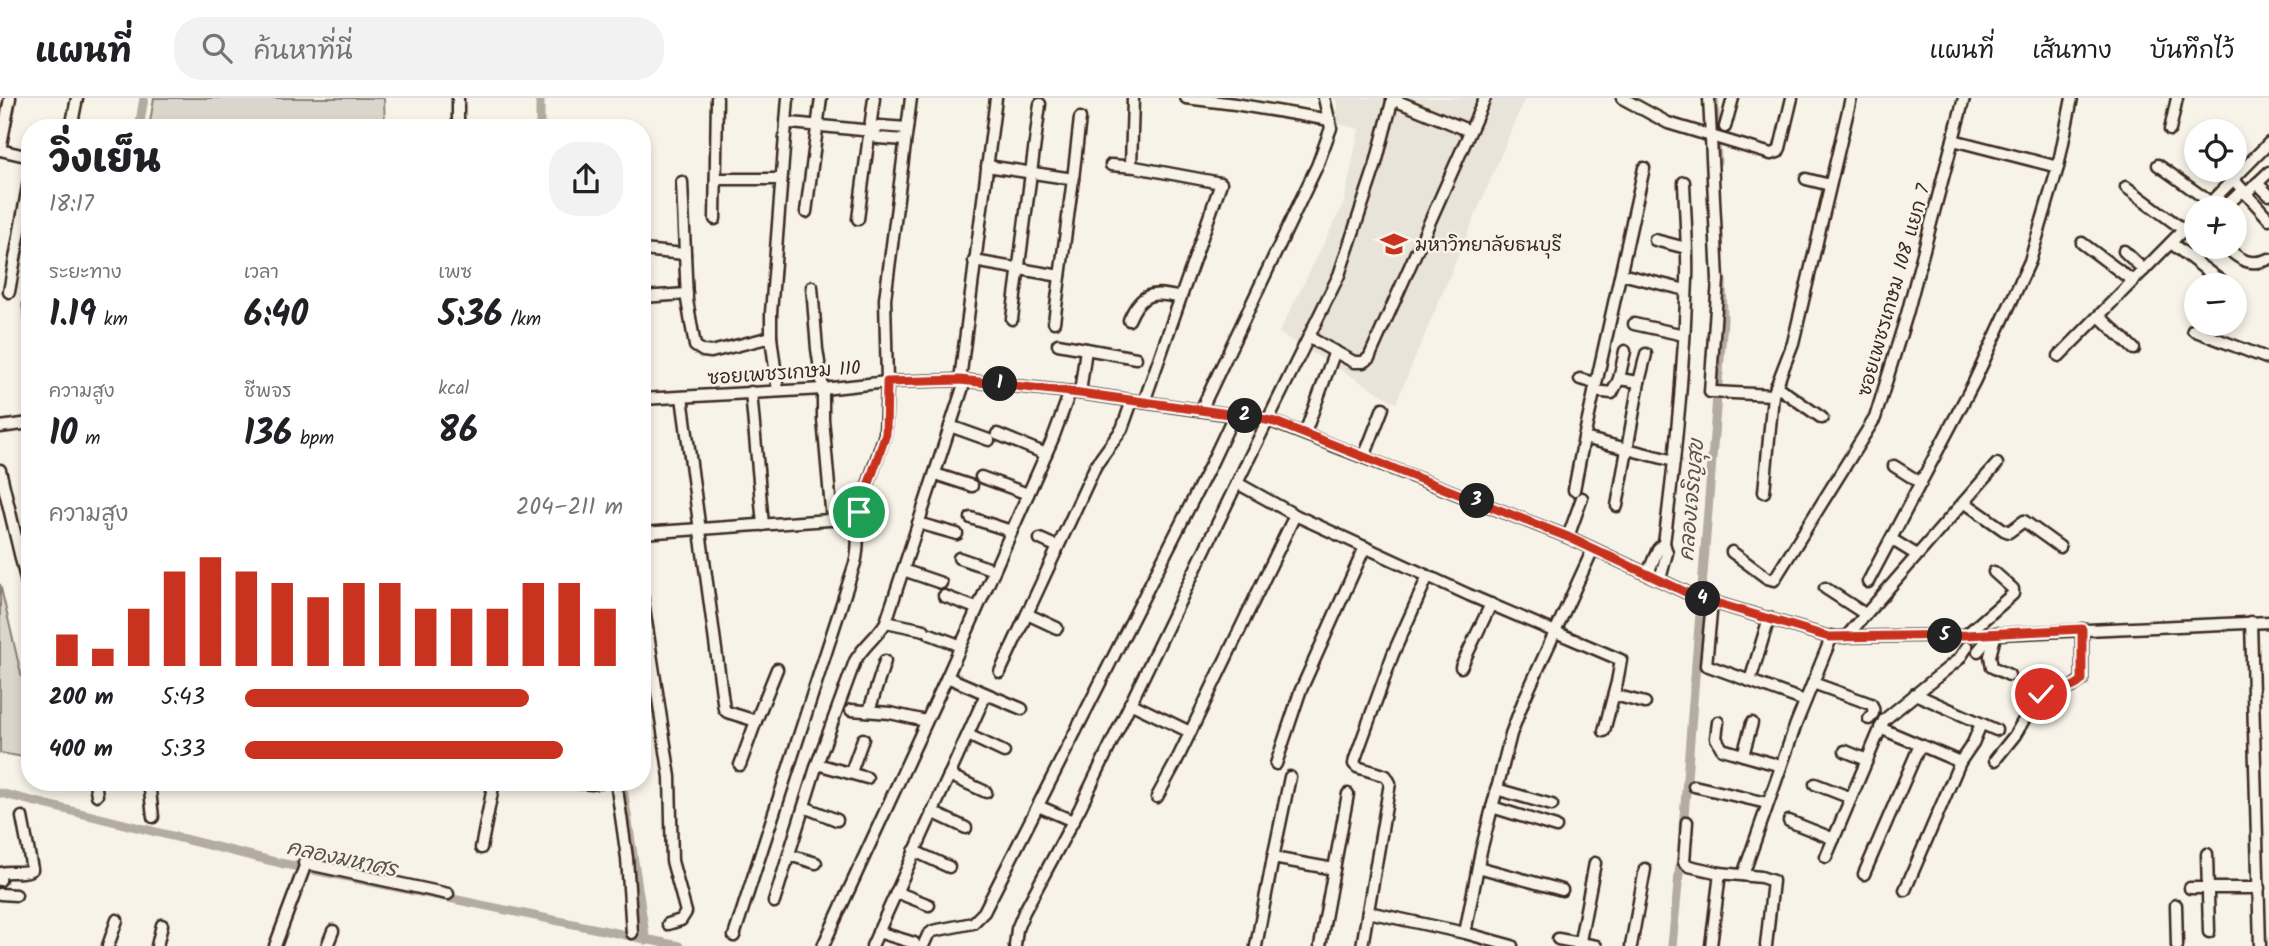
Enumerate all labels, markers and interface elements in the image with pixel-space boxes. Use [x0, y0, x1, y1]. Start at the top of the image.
search box [174, 17, 664, 80]
text: แผนที่ [35, 27, 132, 80]
icon: search [198, 29, 236, 67]
text: ค้นหาที่นี่ [254, 31, 353, 73]
text: แผนที่ [1929, 32, 1994, 71]
text: เส้นทาง [2032, 32, 2112, 71]
text: บันทึกไว้ [2150, 32, 2234, 71]
map controls [2184, 119, 2247, 336]
button: locate [2184, 119, 2247, 182]
text: วิ่งเย็น [49, 131, 161, 191]
button: share [549, 142, 623, 216]
street label: ซอยเพชรเกษม 108 แยก 7 [1850, 180, 1940, 400]
text: 18:17 [49, 187, 94, 223]
button: + [2184, 196, 2247, 259]
school or university icon: มหาวิทยาลัยธนบุรี [1379, 229, 1409, 259]
place label: มหาวิทยาลัยธนบุรี [1415, 231, 1561, 261]
text: ระยะทาง [49, 258, 122, 288]
text: เวลา [244, 258, 279, 288]
text: เพซ [438, 258, 472, 288]
button: − [2184, 273, 2247, 336]
text: 1.19 [49, 288, 96, 344]
text: 6:40 [244, 288, 308, 344]
text: 5:36 [438, 288, 503, 344]
text: km [96, 305, 128, 335]
text: /km [503, 305, 541, 335]
street label: ซอยเพชรเกษม 110 [707, 354, 862, 394]
pin: 1 [982, 366, 1018, 402]
text: 1 [997, 368, 1002, 398]
text: kcal [438, 374, 469, 404]
text: ความสูง [49, 377, 115, 407]
text: ชีพจร [244, 377, 292, 407]
pin: 2 [1228, 398, 1262, 434]
text: 2 [1239, 400, 1250, 430]
text: 86 [438, 404, 478, 460]
text: 10 [49, 407, 78, 463]
text: 136 [244, 407, 292, 463]
text: m [78, 424, 100, 454]
text: bpm [292, 424, 334, 454]
water label: คลองเจริญสุข [1671, 436, 1714, 562]
pin [829, 482, 889, 542]
pin: 3 [1460, 484, 1494, 518]
text: 3 [1471, 485, 1482, 515]
text: 204–211 m [516, 490, 623, 526]
icon: arrive [840, 493, 878, 531]
text: ความสูง [49, 497, 128, 533]
pin: 4 [1686, 582, 1720, 616]
text: 4 [1697, 583, 1708, 613]
pin: 5 [1927, 618, 1962, 654]
text: 5 [1940, 620, 1949, 650]
pin [2011, 664, 2071, 724]
icon: check [2022, 675, 2060, 713]
text: 200 m [49, 680, 114, 716]
text: 5:43 [161, 680, 205, 716]
text: 400 m [49, 732, 113, 768]
text: 5:33 [161, 732, 205, 768]
water label: คลองมหาศร [284, 832, 402, 888]

